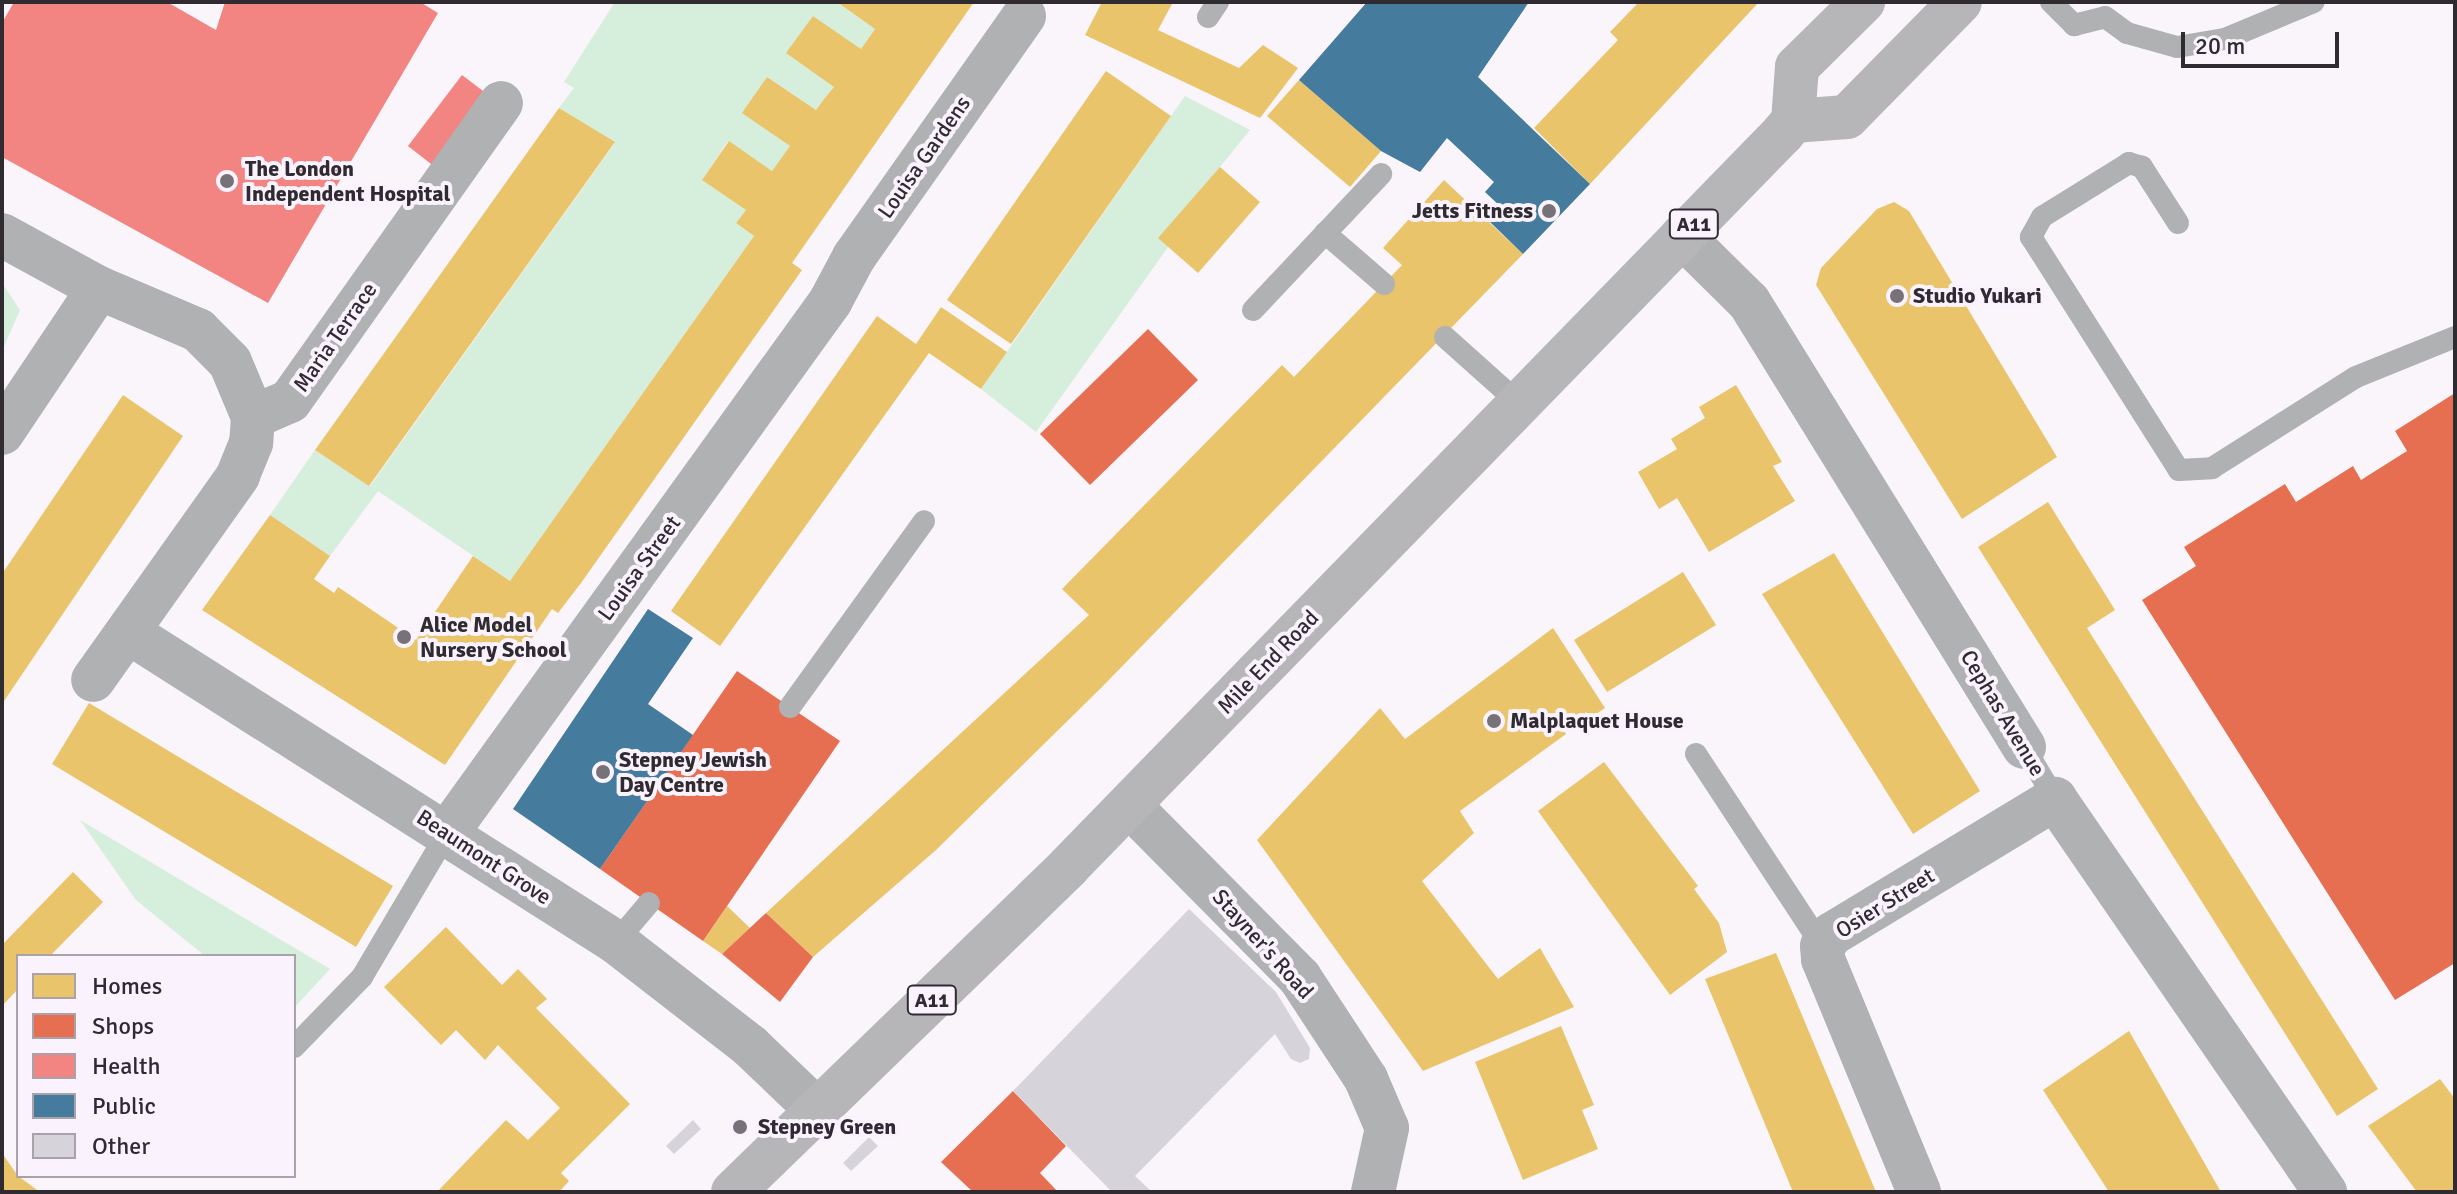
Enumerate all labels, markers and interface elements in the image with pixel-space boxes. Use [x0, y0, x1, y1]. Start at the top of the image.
scale bar [2185, 16, 2343, 66]
text: 20 m [2195, 31, 2245, 61]
street label: Louisa Gardens [872, 91, 976, 223]
place label: The London Independent Hospital [245, 155, 450, 206]
marker: The London Independent Hospital [216, 170, 238, 192]
place label: Jetts Fitness [1412, 198, 1533, 224]
marker: Jetts Fitness [1540, 202, 1558, 220]
road number: A11 [1668, 208, 1720, 240]
street label: Maria Terrace [288, 277, 382, 397]
place label: Studio Yukari [1913, 283, 2042, 309]
marker: Studio Yukari [1888, 287, 1906, 305]
street label: Louisa Street [592, 510, 686, 626]
street label: Mile End Road [1212, 605, 1324, 719]
place label: Alice Model Nursery School [420, 611, 567, 662]
marker: Alice Model Nursery School [395, 628, 413, 646]
street label: Cephas Avenue [1955, 645, 2051, 781]
place label: Malplaquet House [1510, 708, 1684, 734]
marker: Malplaquet House [1485, 712, 1503, 730]
place label: Stepney Jewish Day Centre [619, 746, 767, 798]
marker: Stepney Jewish Day Centre [594, 763, 612, 781]
street label: Beaumont Grove [412, 804, 556, 910]
street label: Osier Street [1831, 862, 1939, 944]
street label: Stayner's Road [1207, 884, 1319, 1004]
legend [16, 954, 296, 1178]
text: Homes [92, 971, 162, 1001]
road number: A11 [906, 984, 958, 1016]
text: Shops [92, 1011, 154, 1041]
text: Health [92, 1051, 161, 1081]
text: Public [92, 1091, 156, 1121]
place label: Stepney Green [758, 1114, 896, 1140]
marker: Stepney Green [729, 1116, 751, 1138]
text: Other [92, 1131, 150, 1161]

